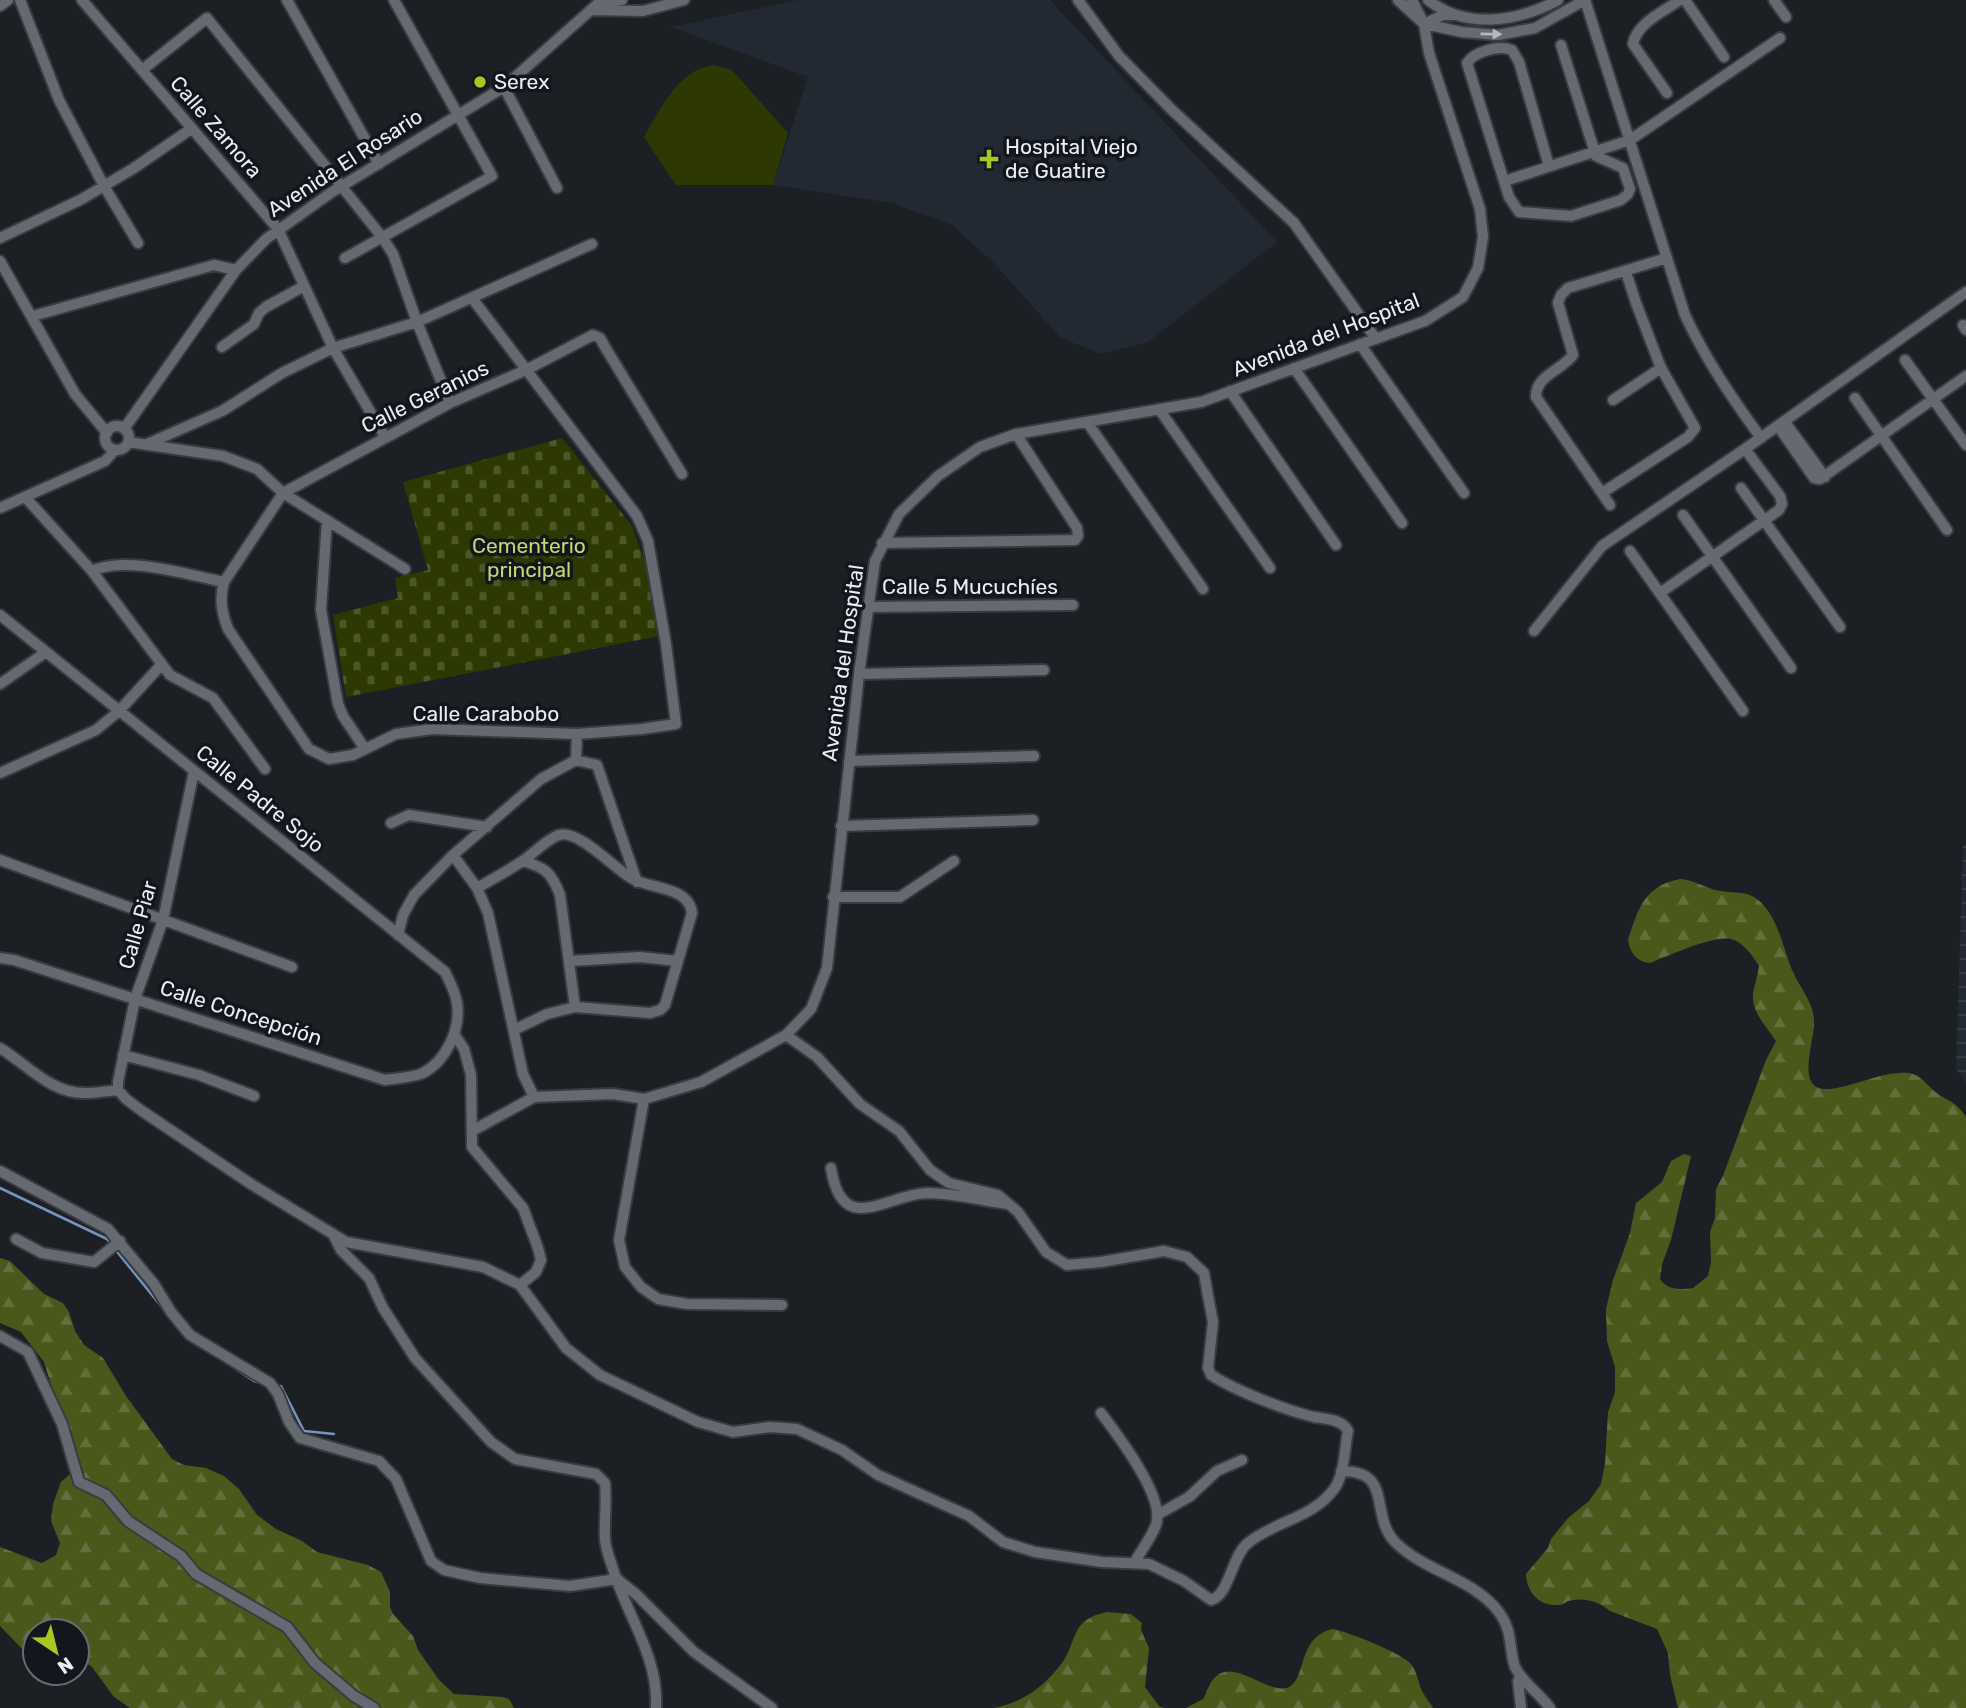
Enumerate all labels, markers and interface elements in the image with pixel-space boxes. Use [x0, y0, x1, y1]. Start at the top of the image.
one-way arrow [1480, 28, 1502, 39]
place label: Serex [494, 69, 549, 94]
street label: Calle Zamora [165, 71, 267, 183]
marker: Serex [472, 74, 488, 90]
street label: Avenida El Rosario [263, 103, 427, 222]
place label: Hospital Viejo de Guatire [1005, 134, 1138, 183]
marker: Hospital Viejo de Guatire [979, 149, 999, 169]
street label: Avenida del Hospital [1229, 287, 1423, 382]
street label: Calle Geranios [357, 355, 493, 438]
park label: Cementerio principal [472, 533, 586, 582]
street label: Avenida del Hospital [816, 563, 869, 763]
street label: Calle 5 Mucuchíes [882, 574, 1058, 599]
street label: Calle Carabobo [413, 701, 559, 726]
street label: Calle Padre Sojo [191, 739, 329, 858]
street label: Calle Piar [113, 878, 162, 972]
street label: Calle Concepción [157, 975, 325, 1050]
north arrow [21, 1617, 91, 1687]
text: N [53, 1652, 78, 1679]

